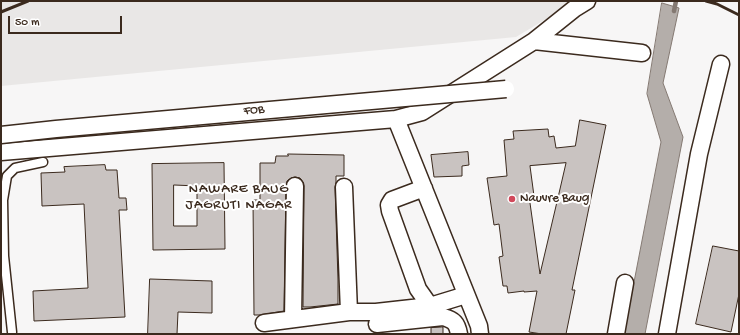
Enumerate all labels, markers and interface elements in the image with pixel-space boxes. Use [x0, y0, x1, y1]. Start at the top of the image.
scale bar [10, 8, 124, 34]
text: 50 m [15, 16, 40, 30]
street label: FOB [243, 102, 265, 120]
district label: NAWARE BAUG JAGRUTI NAGAR [186, 182, 292, 214]
place label: Nauvre Baug [520, 191, 589, 207]
marker: Nauvre Baug [507, 194, 517, 204]

